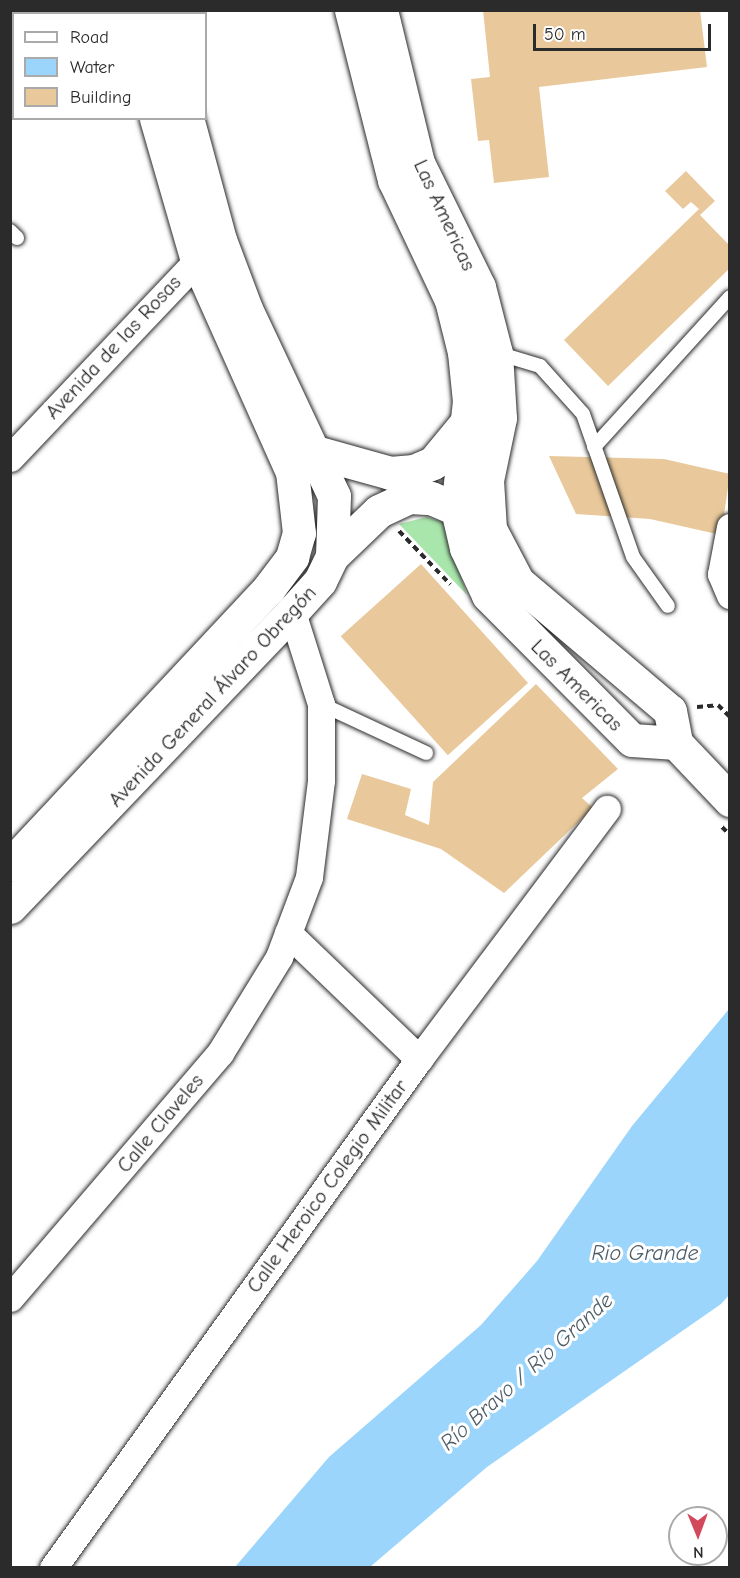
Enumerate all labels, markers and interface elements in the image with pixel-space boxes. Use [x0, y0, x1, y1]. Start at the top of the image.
legend [12, 12, 207, 120]
scale bar [536, 12, 714, 50]
text: 50 m [544, 24, 586, 45]
text: Road [70, 27, 109, 48]
text: Water [70, 57, 114, 78]
text: Building [70, 87, 132, 108]
street label: Las Americas [408, 155, 482, 275]
street label: Avenida de las Rosas [40, 270, 186, 424]
street label: Avenida General Álvaro Obregón [103, 580, 321, 812]
street label: Las Americas [526, 634, 628, 736]
street label: Calle Claveles [111, 1068, 209, 1178]
street label: Calle Heroico Colegio Militar [241, 1074, 413, 1298]
water label: Rio Grande [591, 1241, 699, 1267]
water label: Río Bravo / Rio Grande [435, 1288, 619, 1456]
north arrow [668, 1506, 728, 1566]
text: N [693, 1543, 704, 1561]

